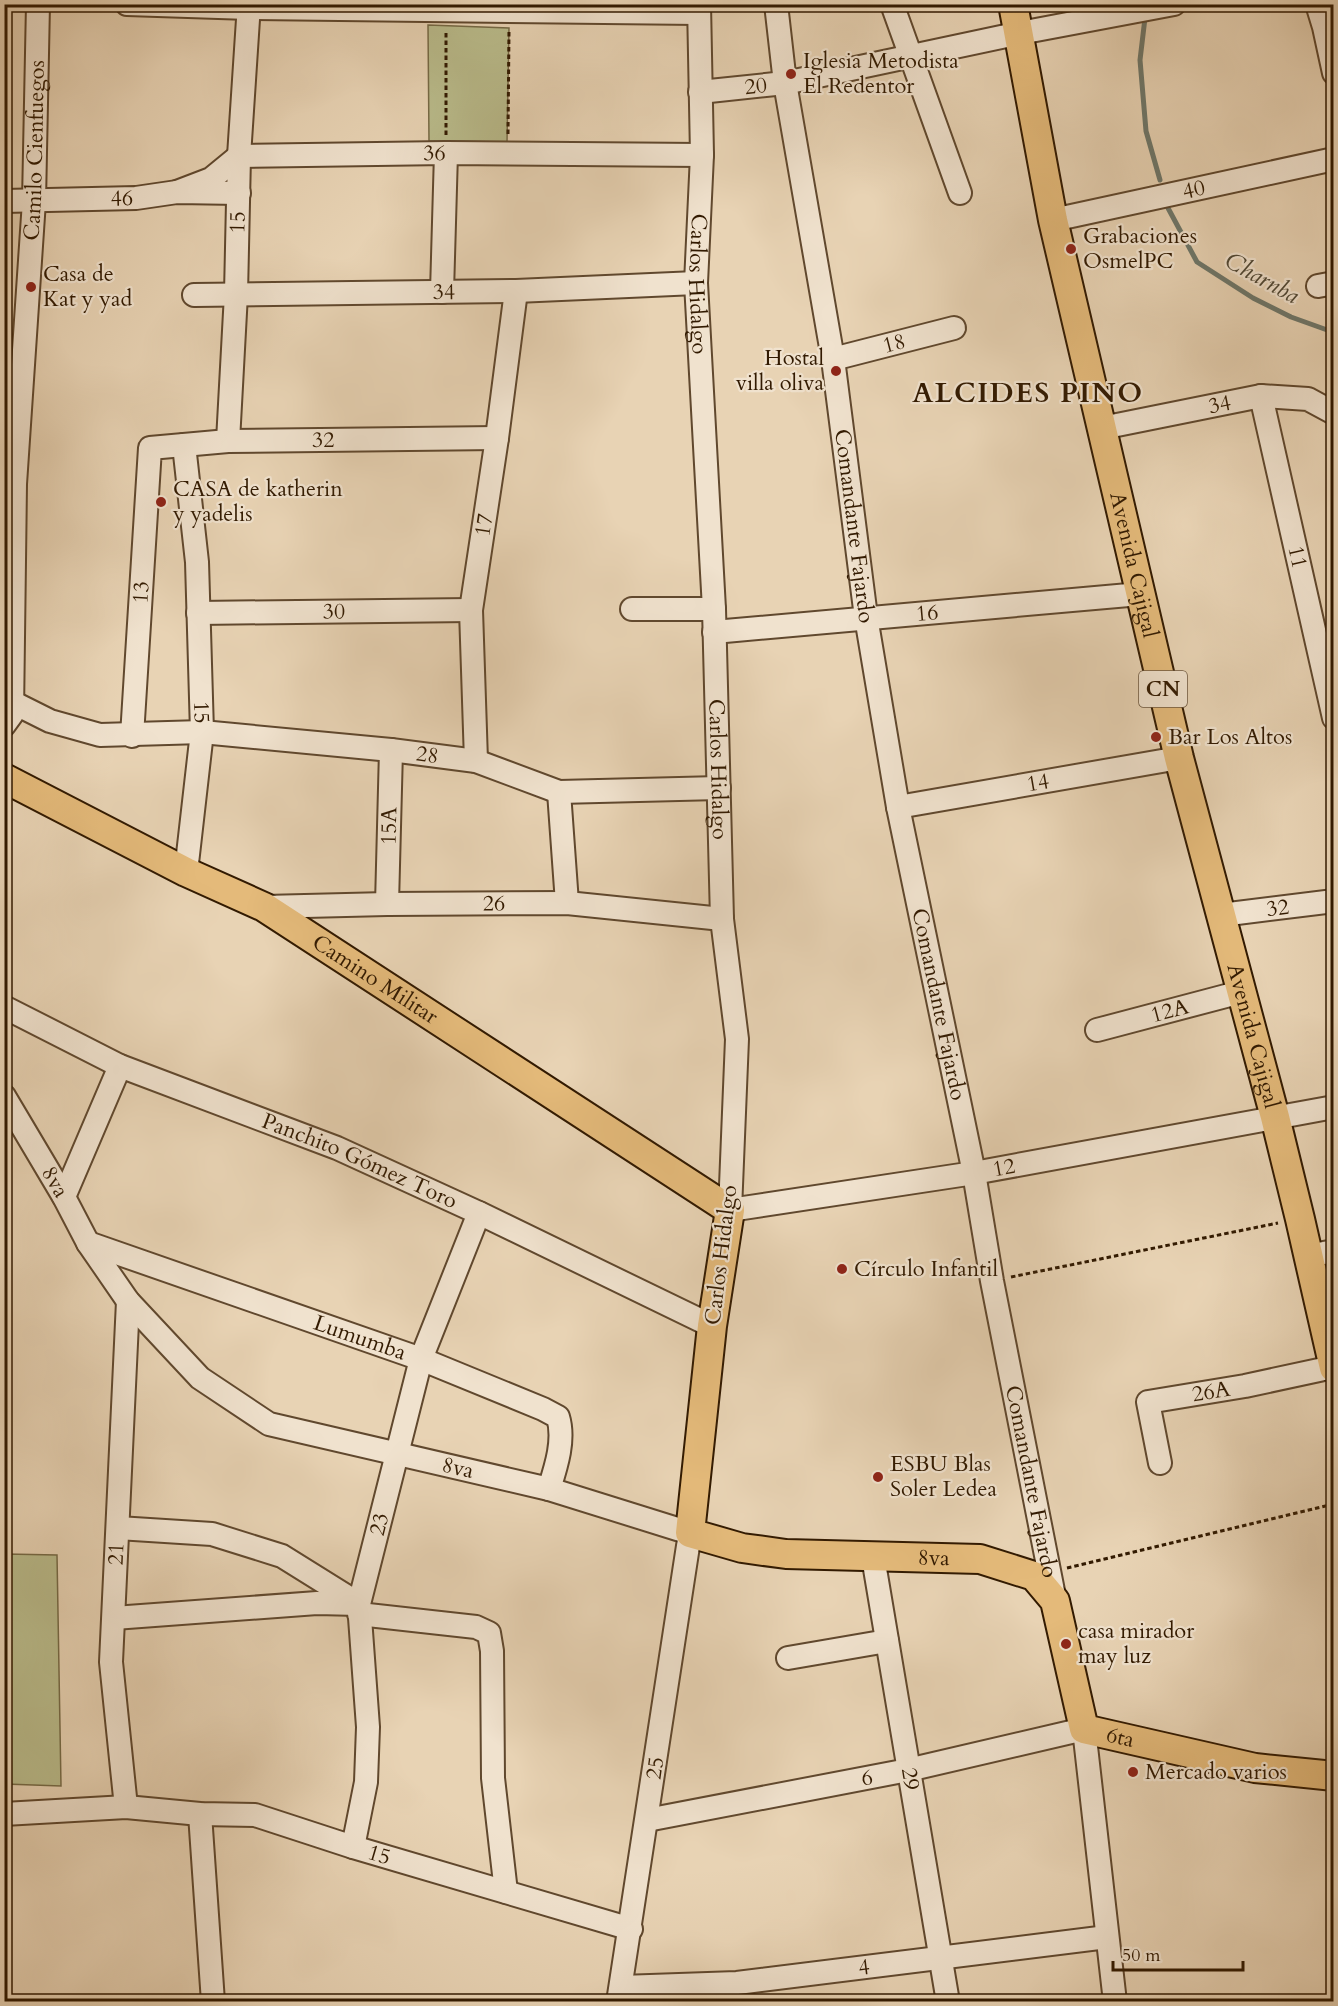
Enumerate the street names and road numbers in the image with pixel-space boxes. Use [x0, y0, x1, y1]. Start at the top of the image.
street label: Camilo Cienfuegos [16, 60, 52, 241]
street label: 20 [743, 70, 768, 102]
street label: 36 [423, 138, 446, 168]
street label: 40 [1180, 172, 1208, 207]
street label: 46 [110, 183, 134, 214]
street label: 15 [222, 211, 253, 234]
street label: Carlos Hidalgo [681, 213, 715, 355]
street label: 34 [433, 277, 455, 307]
street label: 18 [879, 326, 909, 361]
street label: 34 [1206, 387, 1234, 421]
street label: 32 [312, 425, 335, 455]
street label: Comandante Fajardo [827, 427, 882, 625]
street label: Avenida Cajigal [1102, 489, 1165, 641]
street label: 17 [467, 512, 500, 538]
street label: 11 [1280, 543, 1315, 571]
street label: 13 [125, 580, 157, 604]
street label: 30 [323, 596, 345, 627]
street label: 16 [915, 597, 940, 629]
road number: CN [1139, 671, 1187, 707]
street label: Carlos Hidalgo [701, 698, 735, 840]
street label: 15 [186, 700, 217, 724]
street label: 28 [414, 738, 441, 771]
street label: 14 [1024, 766, 1052, 799]
street label: 15A [374, 806, 405, 846]
street label: 26 [483, 888, 505, 918]
street label: 32 [1265, 892, 1291, 924]
street label: Comandante Fajardo [904, 906, 974, 1103]
street label: Camino Militar [306, 927, 445, 1032]
street label: Avenida Cajigal [1220, 960, 1287, 1112]
street label: 12A [1147, 991, 1192, 1030]
street label: Panchito Gómez Toro [258, 1106, 462, 1216]
street label: 12 [990, 1151, 1018, 1184]
street label: 8va [34, 1161, 76, 1204]
street label: Carlos Hidalgo [698, 1183, 744, 1327]
street label: Lumumba [310, 1308, 411, 1368]
street label: 26A [1190, 1374, 1233, 1410]
street label: Comandante Fajardo [998, 1383, 1065, 1580]
street label: 8va [439, 1450, 477, 1486]
street label: 23 [362, 1510, 397, 1539]
street label: 21 [101, 1542, 132, 1566]
street label: 8va [917, 1542, 951, 1573]
street label: 6ta [1103, 1720, 1138, 1755]
street label: 25 [639, 1755, 671, 1781]
street label: 6 [859, 1762, 875, 1794]
street label: 29 [894, 1765, 927, 1792]
street label: 15 [364, 1837, 394, 1872]
street label: 4 [857, 1952, 871, 1983]

